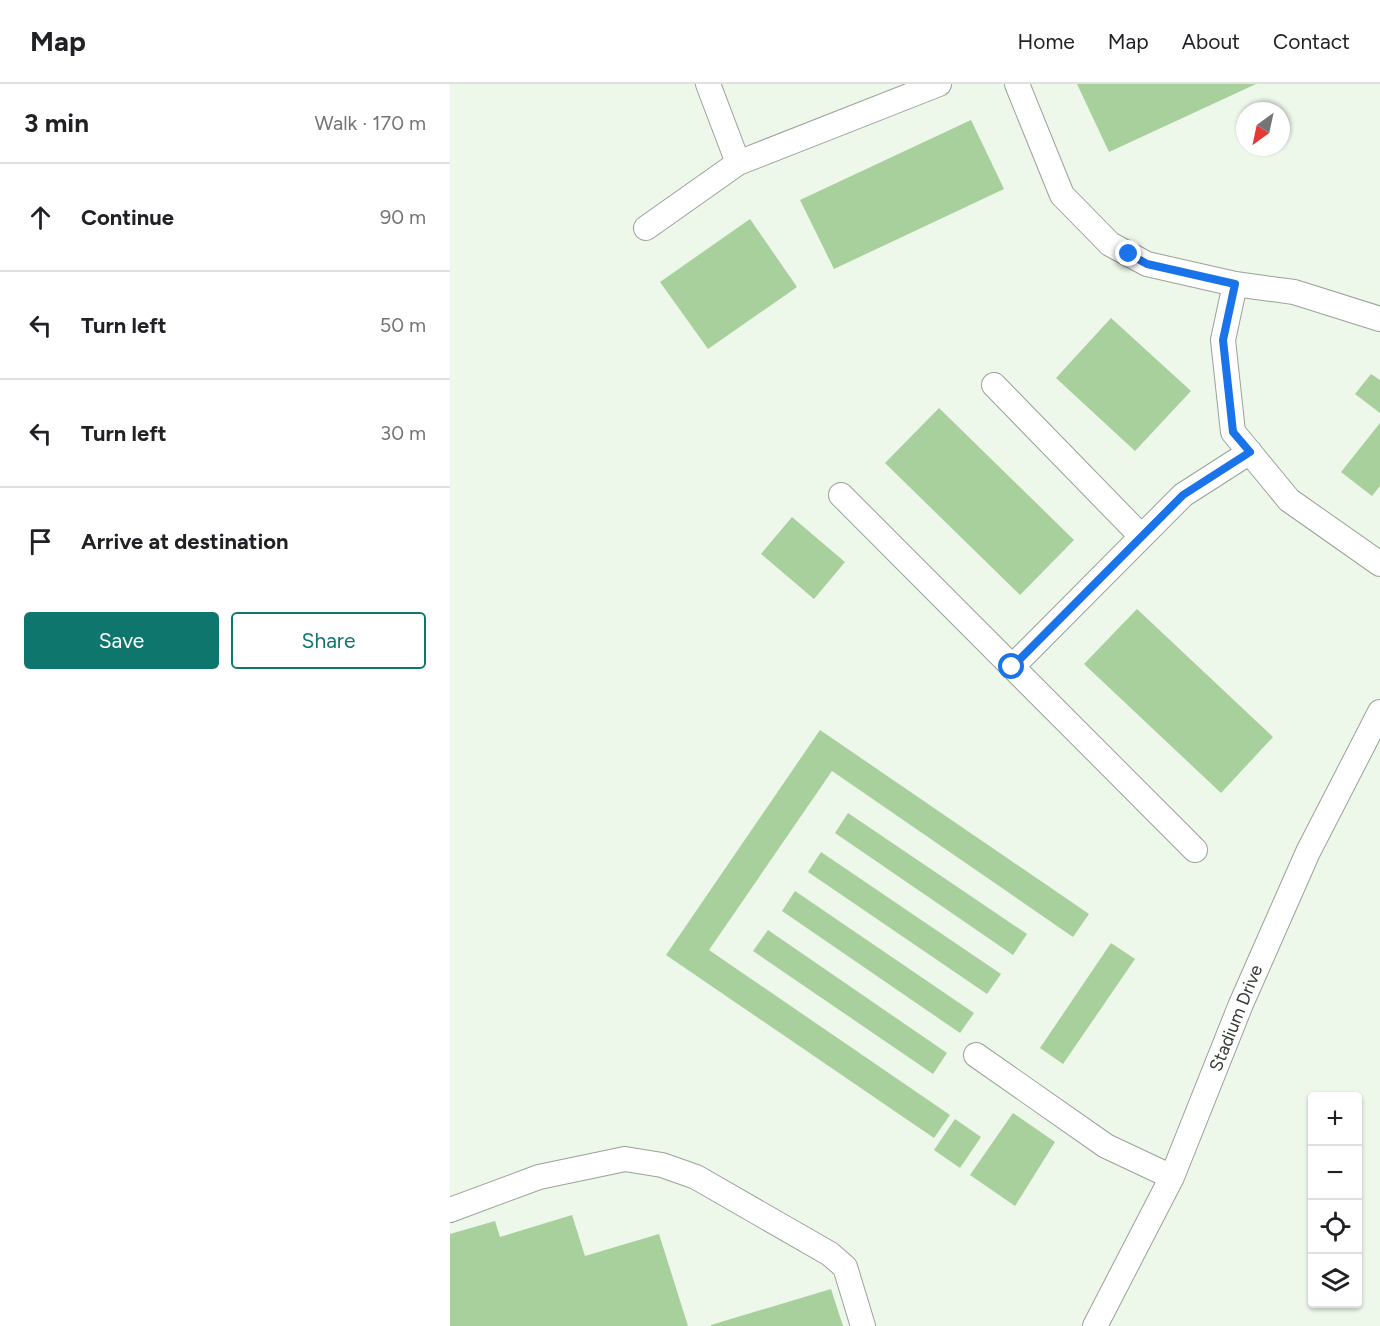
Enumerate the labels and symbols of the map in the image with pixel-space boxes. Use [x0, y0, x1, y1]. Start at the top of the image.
north arrow [1236, 102, 1290, 156]
route end [1115, 240, 1141, 266]
route start [998, 653, 1024, 679]
street label: Stadium Drive [1205, 961, 1267, 1075]

